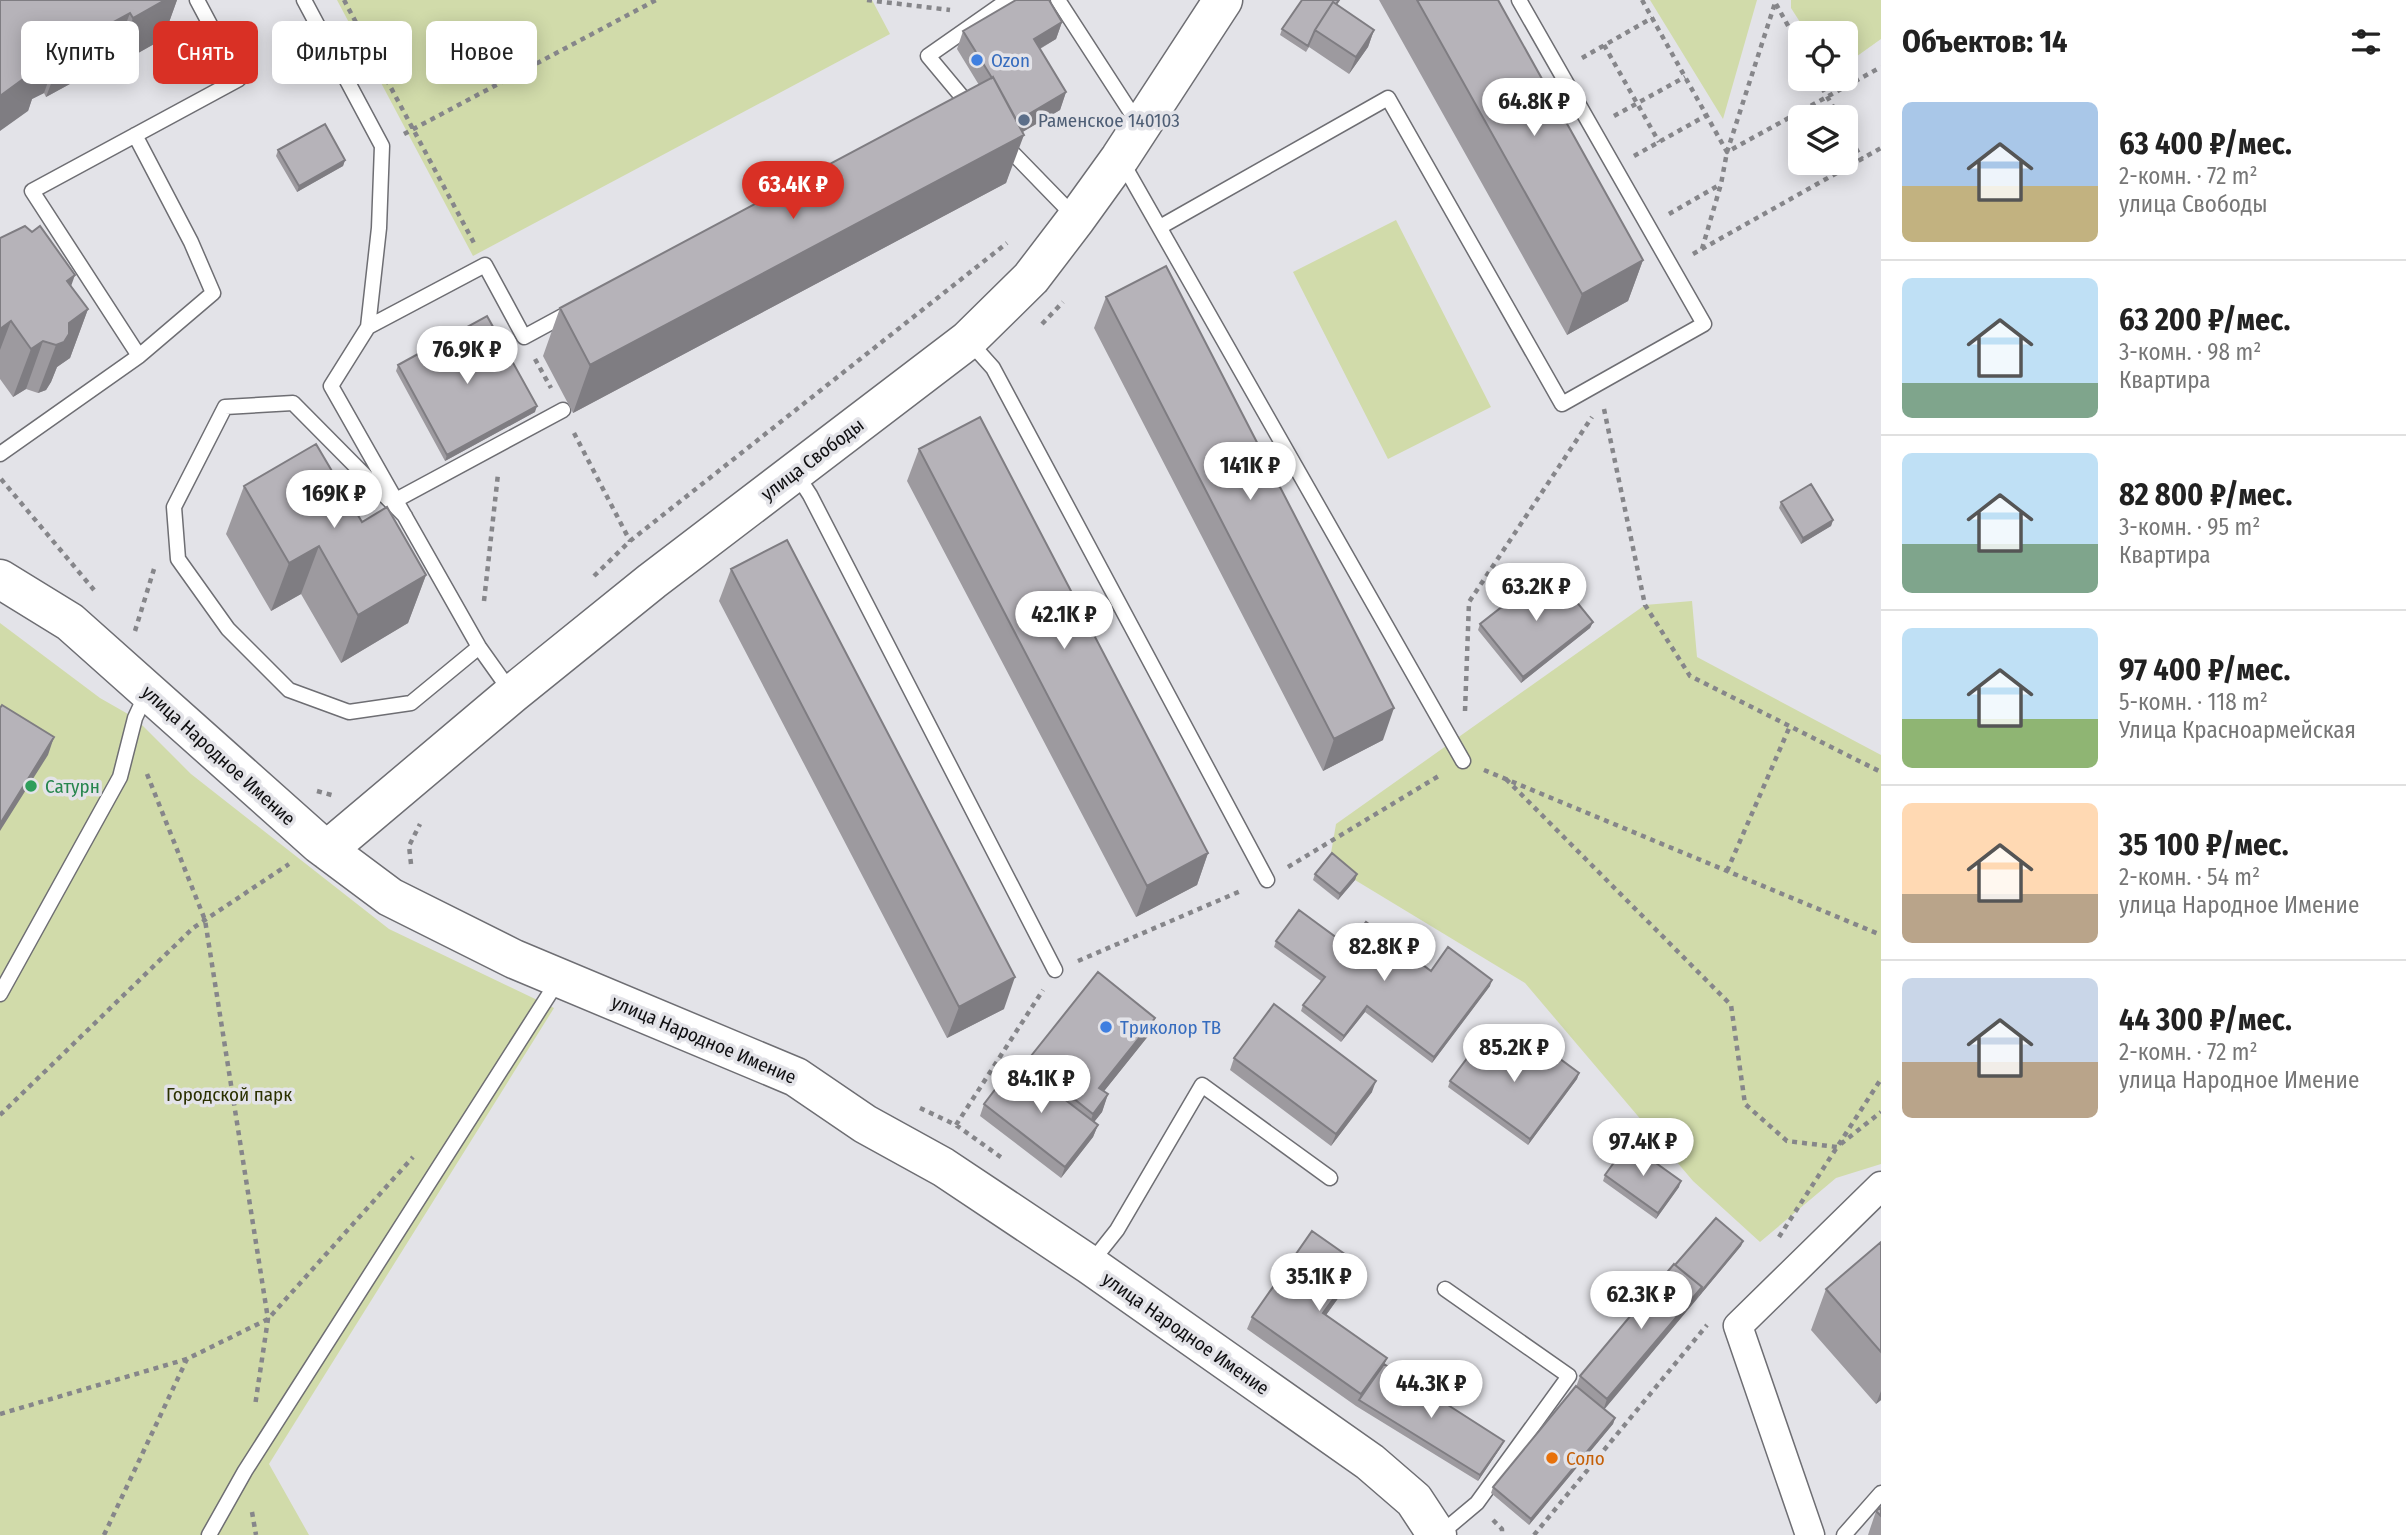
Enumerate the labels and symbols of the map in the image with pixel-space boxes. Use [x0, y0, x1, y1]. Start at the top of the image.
place label: Ozon [991, 49, 1030, 72]
marker: Ozon [969, 52, 985, 68]
pin: 64.8K ₽ [1469, 78, 1599, 138]
place label: Раменское 140103 [1038, 109, 1180, 132]
marker: Раменское 140103 [1016, 112, 1032, 128]
pin: 63.4K ₽ [728, 162, 858, 221]
pin: 76.9K ₽ [402, 326, 532, 386]
street label: улица Свободы [756, 413, 868, 506]
pin: 141K ₽ [1193, 442, 1307, 502]
pin: 169K ₽ [277, 470, 391, 530]
pin: 63.2K ₽ [1471, 564, 1601, 623]
pin: 42.1K ₽ [999, 592, 1129, 651]
street label: улица Народное Имение [137, 680, 300, 830]
place label: Сатурн [45, 775, 100, 798]
marker: Сатурн [23, 778, 39, 794]
pin: 82.8K ₽ [1319, 923, 1449, 983]
street label: улица Народное Имение [608, 990, 800, 1089]
place label: Триколор ТВ [1120, 1016, 1221, 1039]
marker: Триколор ТВ [1098, 1019, 1114, 1035]
pin: 85.2K ₽ [1449, 1024, 1579, 1084]
pin: 84.1K ₽ [976, 1056, 1106, 1115]
park label: Городской парк [166, 1083, 292, 1106]
pin: 97.4K ₽ [1578, 1118, 1708, 1178]
pin: 35.1K ₽ [1254, 1254, 1384, 1313]
street label: улица Народное Имение [1098, 1267, 1274, 1400]
pin: 62.3K ₽ [1576, 1272, 1706, 1331]
pin: 44.3K ₽ [1366, 1360, 1496, 1420]
place label: Соло [1566, 1447, 1605, 1470]
marker: Соло [1544, 1450, 1560, 1466]

